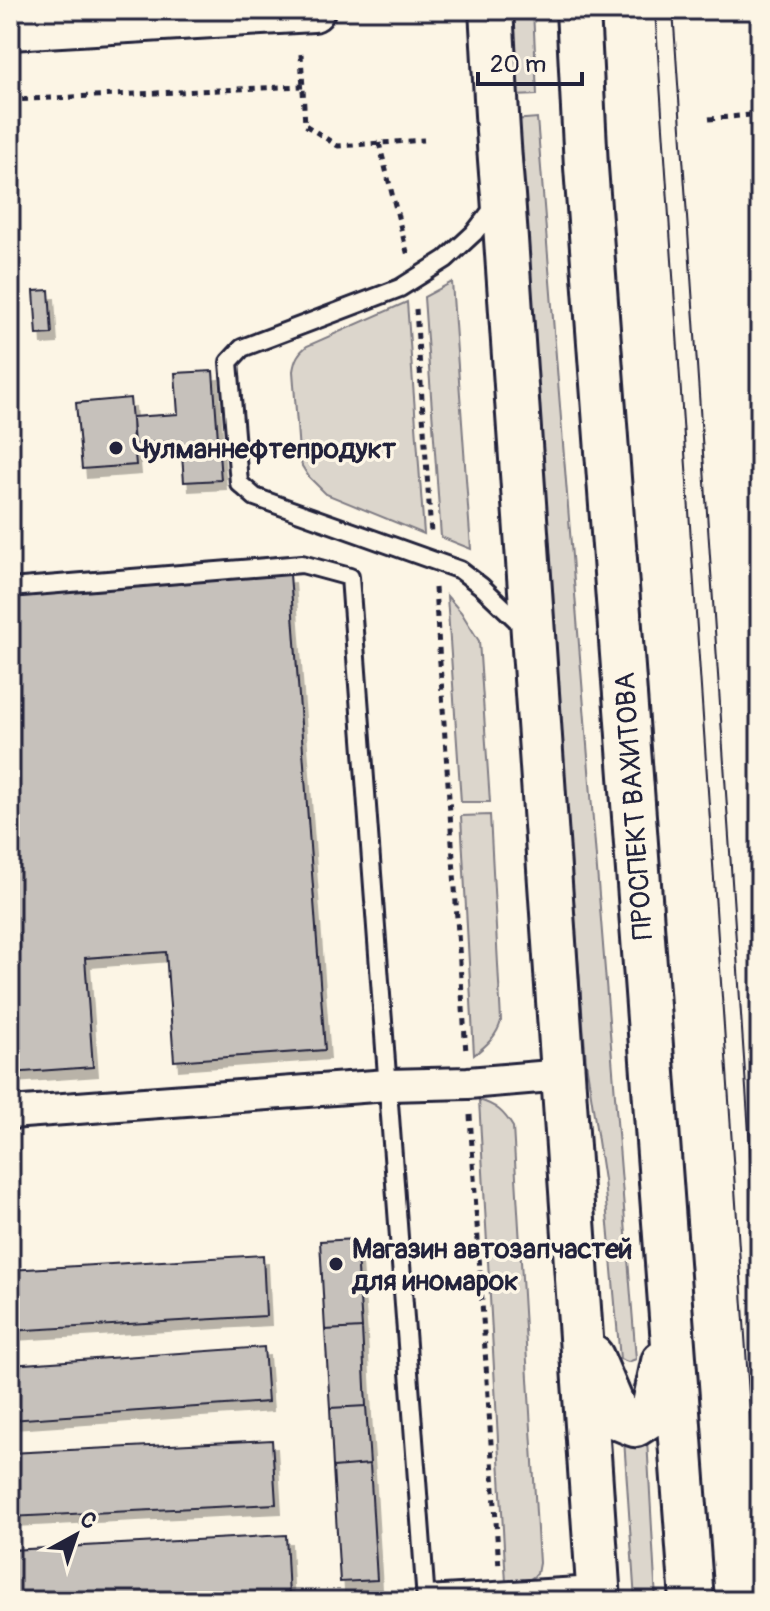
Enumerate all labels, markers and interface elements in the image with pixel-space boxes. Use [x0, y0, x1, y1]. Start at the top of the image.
scale bar [478, 36, 582, 86]
text: 20 m [490, 50, 546, 79]
place label: Чулманнефтепродукт [132, 432, 397, 467]
marker: Чулманнефтепродукт [107, 439, 125, 457]
street label: ПРОСПЕКТ ВАХИТОВА [608, 671, 661, 941]
place label: Магазин автозапчастей для иномарок [351, 1232, 632, 1299]
marker: Магазин автозапчастей для иномарок [327, 1255, 345, 1273]
north arrow [36, 1495, 116, 1575]
text: С [74, 1505, 103, 1536]

